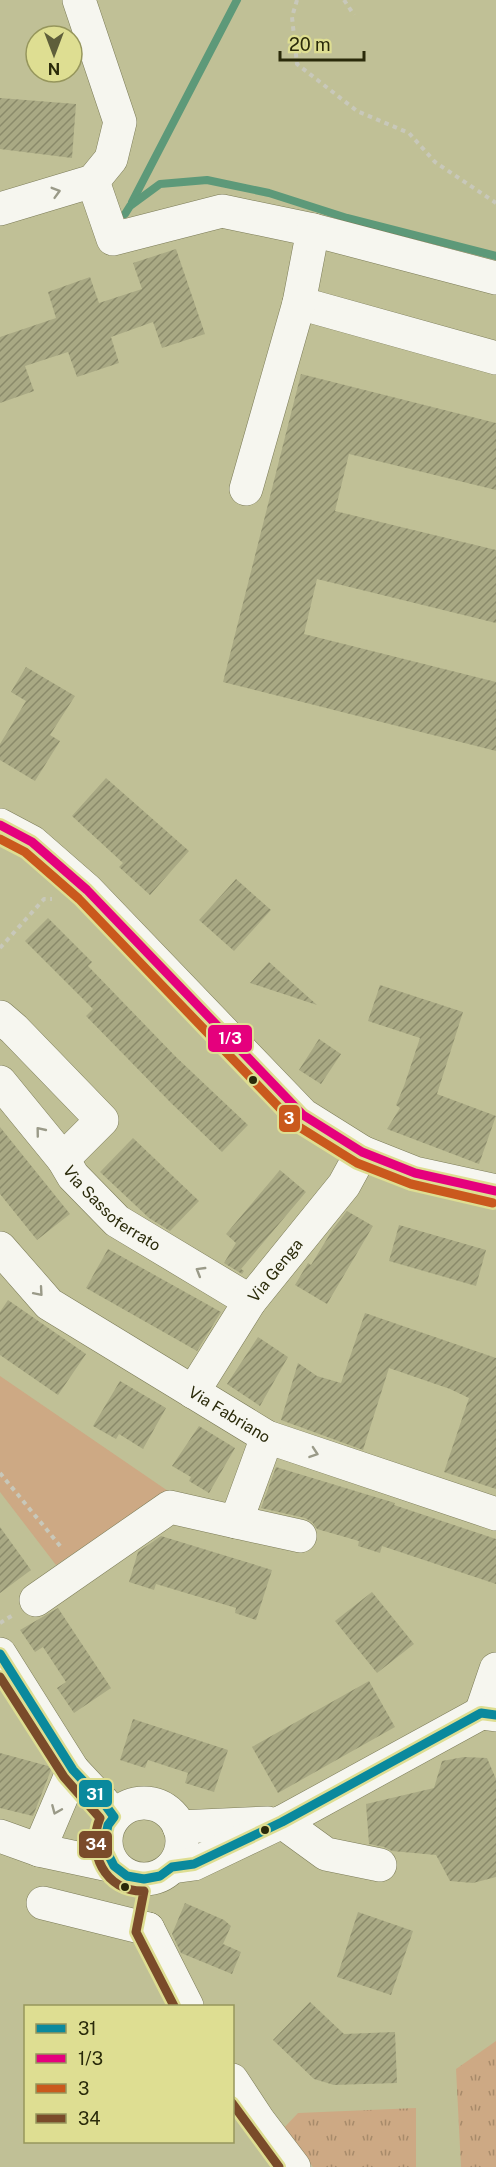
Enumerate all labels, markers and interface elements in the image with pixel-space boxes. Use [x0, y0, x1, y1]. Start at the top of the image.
north arrow [24, 24, 84, 84]
scale bar [280, 24, 364, 62]
text: 20 m [289, 34, 331, 55]
text: N [48, 59, 60, 78]
one-way arrow [50, 187, 61, 199]
line badge: 1/3 [207, 1024, 253, 1053]
text: 1/3 [218, 1029, 242, 1048]
unlabelled marker [247, 1074, 259, 1086]
line badge: 3 [278, 1104, 301, 1133]
text: 3 [284, 1109, 294, 1128]
one-way arrow [37, 1127, 48, 1138]
street label: Via Sassoferrato [59, 1162, 164, 1255]
street label: Via Genga [244, 1235, 306, 1306]
one-way arrow [196, 1267, 206, 1279]
one-way arrow [31, 1285, 42, 1296]
street label: Via Fabriano [185, 1382, 274, 1446]
one-way arrow [308, 1445, 319, 1458]
line badge: 31 [78, 1779, 113, 1808]
text: 31 [86, 1785, 104, 1804]
one-way arrow [51, 1803, 63, 1814]
unlabelled marker [259, 1824, 271, 1836]
line badge: 34 [78, 1830, 113, 1859]
text: 34 [85, 1835, 107, 1854]
unlabelled marker [119, 1881, 131, 1893]
legend [24, 2005, 234, 2143]
text: 31 [78, 2018, 97, 2039]
text: 1/3 [78, 2048, 103, 2069]
text: 3 [78, 2078, 89, 2099]
text: 34 [78, 2108, 101, 2129]

